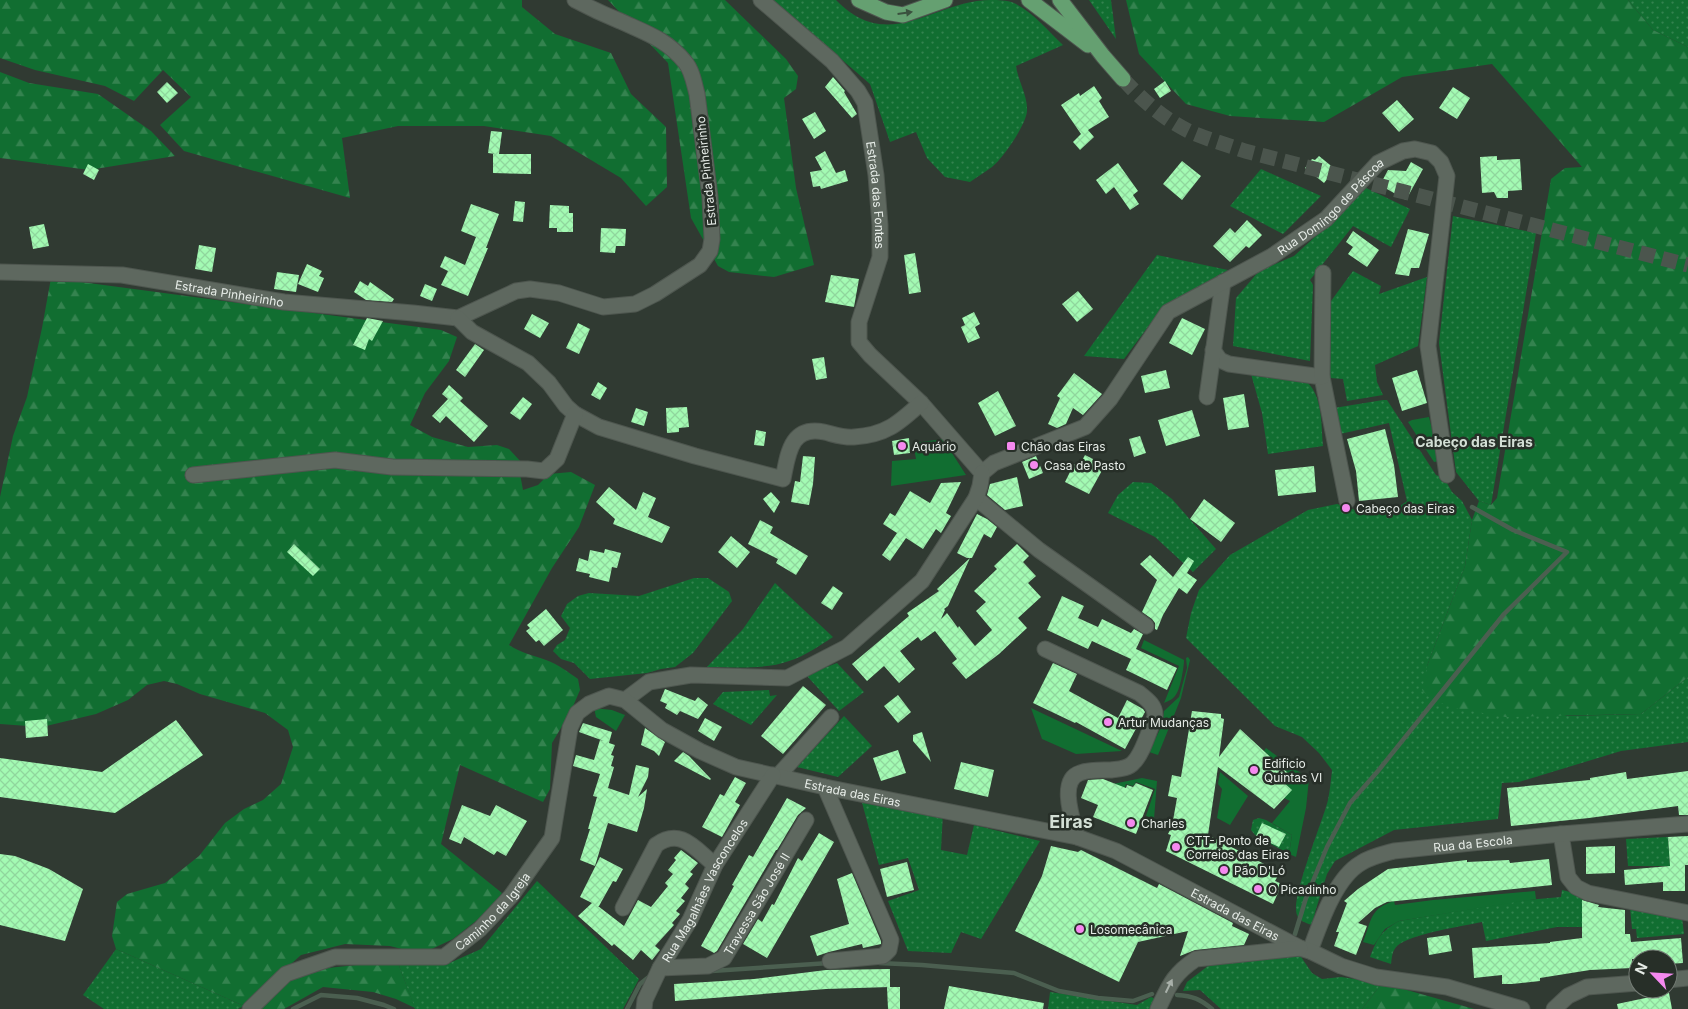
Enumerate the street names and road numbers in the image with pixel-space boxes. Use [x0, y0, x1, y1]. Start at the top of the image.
street label: Estrada Pinheirinho [693, 116, 719, 226]
street label: Estrada das Fontes [863, 140, 888, 249]
street label: Rua Domingo de Páscoa [1274, 154, 1386, 258]
street label: Estrada Pinheirinho [174, 276, 285, 309]
street label: Estrada das Eiras [803, 775, 902, 809]
street label: Rua Magalhães Vasconcelos [658, 816, 750, 965]
street label: Rua da Escola [1432, 831, 1513, 854]
street label: Travessa São José II [720, 850, 792, 958]
street label: Caminho da Igreja [452, 869, 533, 953]
street label: Estrada das Eiras [1189, 884, 1282, 943]

